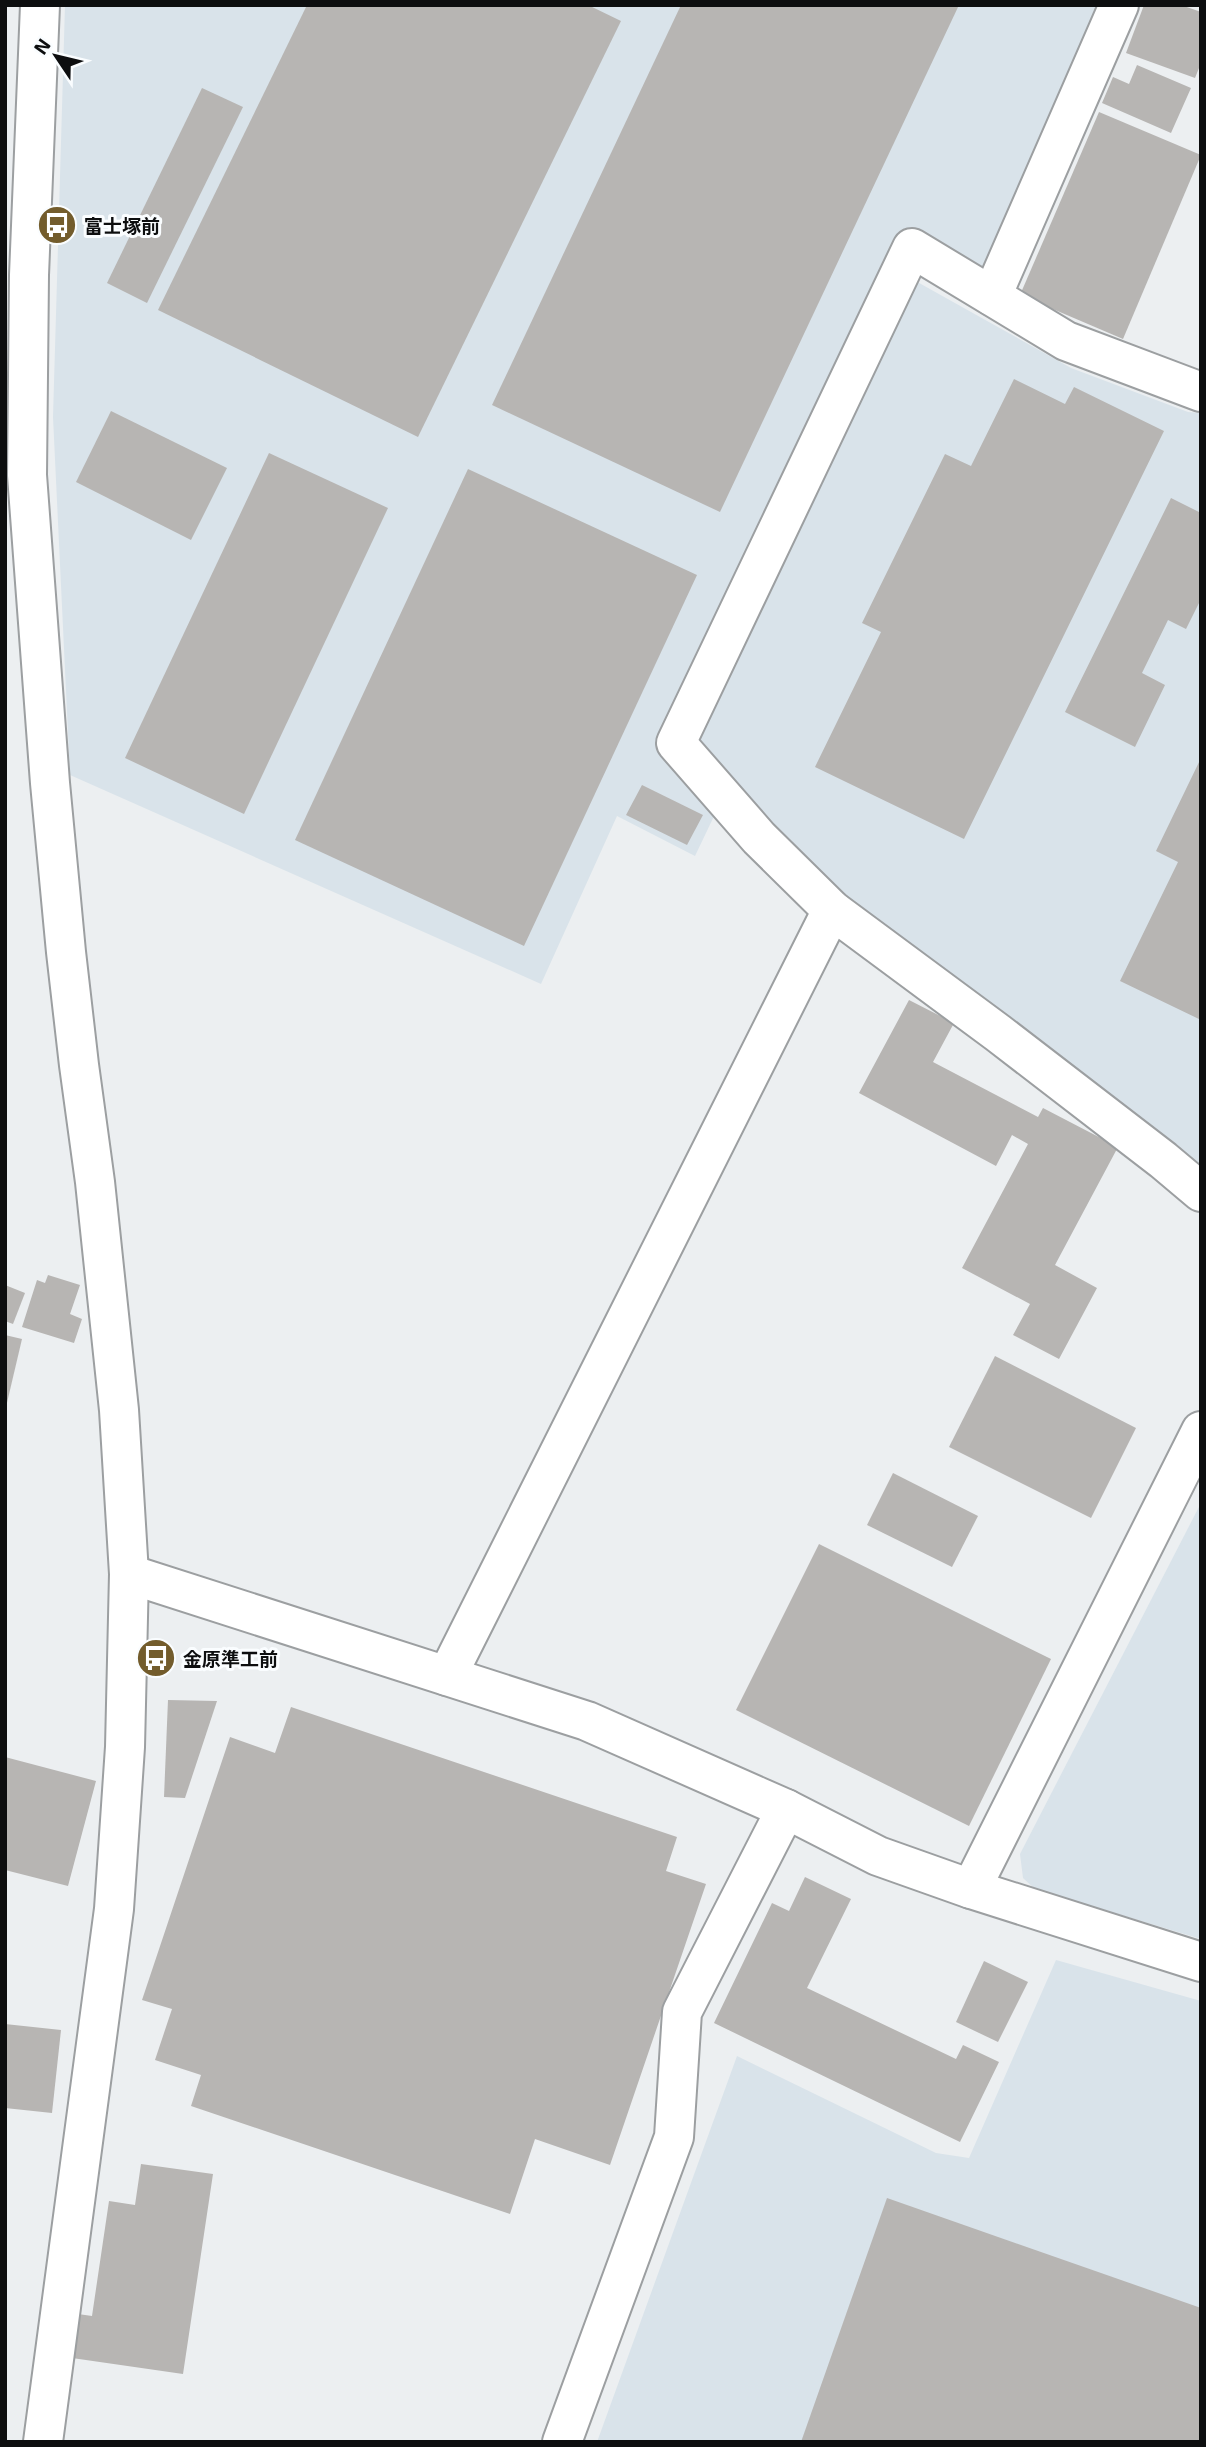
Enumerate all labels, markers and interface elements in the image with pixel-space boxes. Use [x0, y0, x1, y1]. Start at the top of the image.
north arrow [21, 21, 91, 91]
text: N [28, 34, 55, 58]
bus stop icon: 富士塚前 [36, 204, 78, 246]
place label: 富士塚前 [84, 214, 160, 237]
bus stop icon: 金原準工前 [135, 1637, 177, 1679]
place label: 金原準工前 [183, 1647, 278, 1670]

